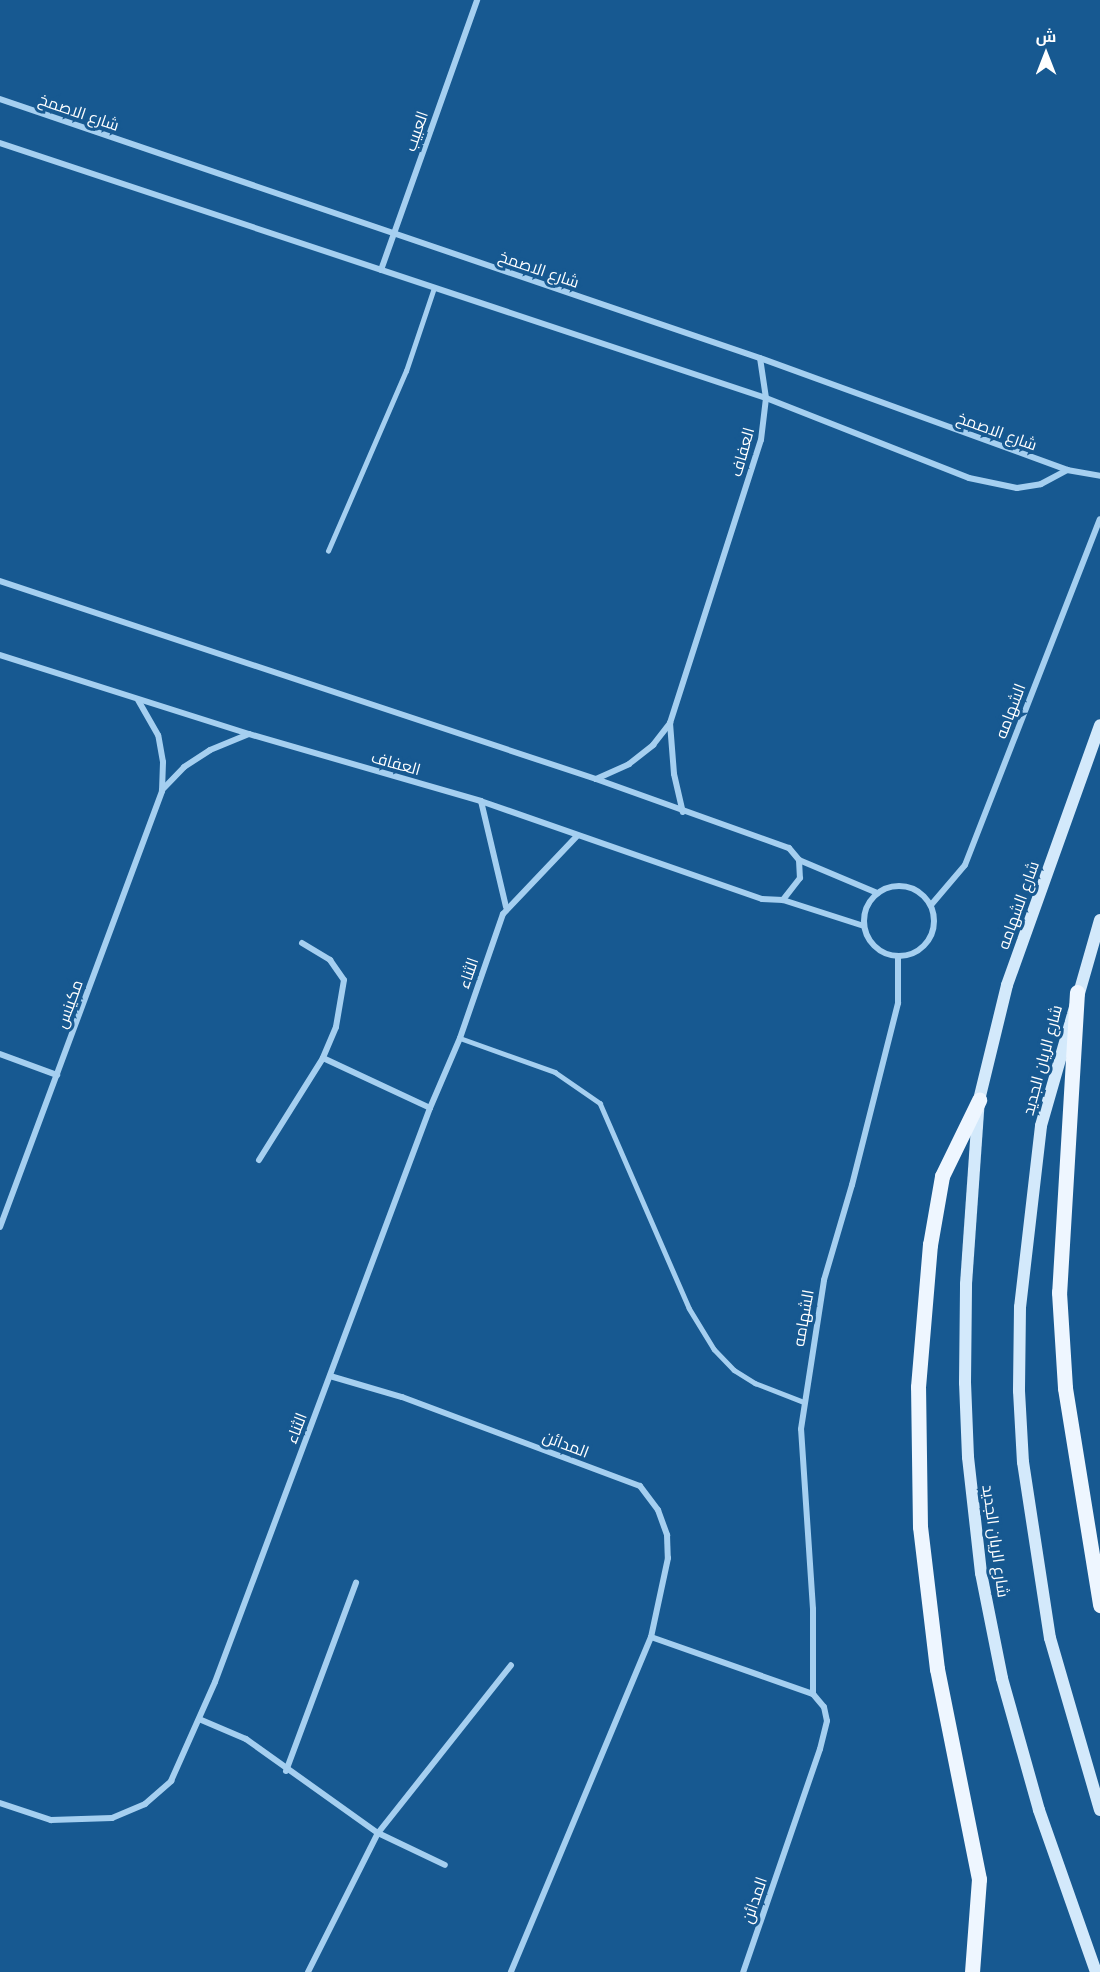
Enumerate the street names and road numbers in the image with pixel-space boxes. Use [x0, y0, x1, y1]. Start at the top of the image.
street label: شارع الاصمخ [36, 89, 122, 135]
street label: العبيب [400, 108, 432, 154]
street label: شارع الاصمخ [496, 246, 582, 292]
street label: شارع الاصمخ [954, 408, 1040, 454]
street label: العفاف [726, 425, 758, 479]
street label: الشهامه [991, 681, 1029, 741]
street label: العفاف [369, 747, 423, 779]
street label: شارع الشهامه [993, 858, 1043, 952]
street label: الثناء [454, 955, 482, 991]
street label: مكينس [51, 977, 87, 1031]
street label: شارع الريان الجديد [1018, 1003, 1066, 1117]
street label: الشهامه [789, 1288, 817, 1348]
street label: الثناء [281, 1410, 311, 1446]
street label: المدائن [540, 1426, 592, 1462]
street label: شارع الريان الجديد [979, 1483, 1013, 1599]
street label: المدائن [737, 1874, 771, 1926]

